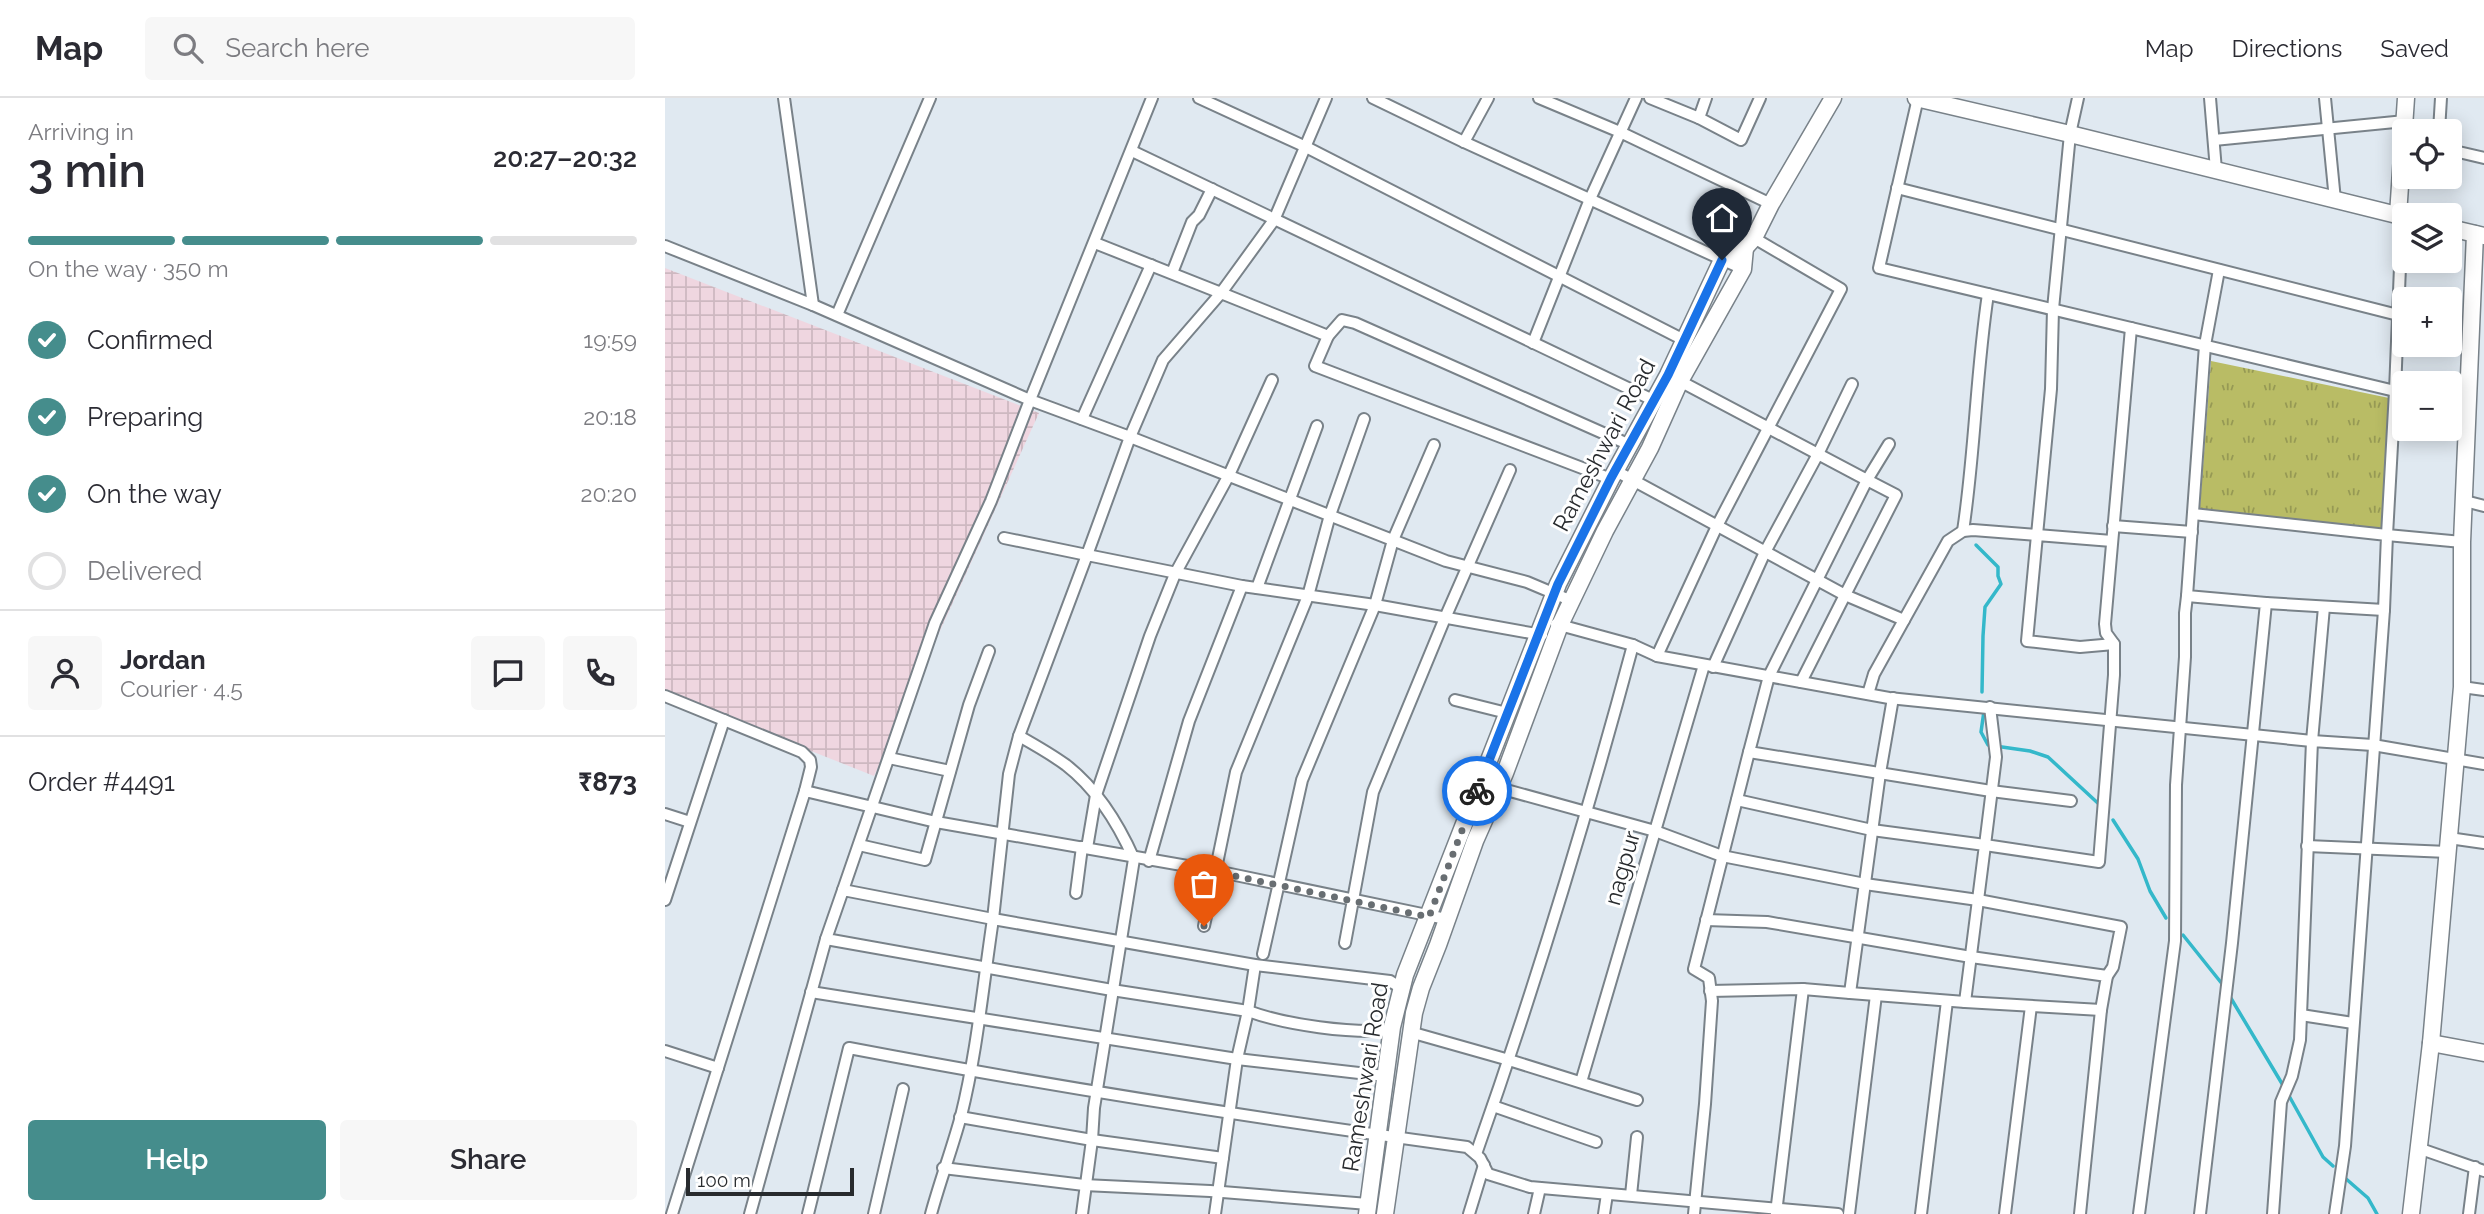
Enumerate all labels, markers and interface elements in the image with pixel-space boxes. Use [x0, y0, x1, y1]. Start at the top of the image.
search box [145, 17, 635, 80]
text: Map [35, 29, 103, 68]
icon: search [169, 29, 207, 67]
text: Search here [225, 33, 370, 63]
text: Map [2145, 34, 2194, 63]
text: Directions [2232, 34, 2342, 63]
text: Saved [2380, 34, 2449, 63]
text: Arriving in [28, 118, 134, 145]
map controls [2392, 119, 2462, 441]
button: locate [2392, 119, 2462, 189]
text: 20:27–20:32 [493, 143, 637, 173]
text: 3 min [28, 144, 146, 198]
pin [1692, 188, 1752, 260]
icon: home [1703, 199, 1741, 237]
button: layers [2392, 203, 2462, 273]
text: On the way · 350 m [28, 255, 229, 282]
button: + [2392, 287, 2462, 357]
icon: check [28, 321, 66, 359]
text: Confirmed [87, 325, 213, 355]
text: 19:59 [583, 326, 637, 353]
street label: Rameshwari Road [1547, 354, 1660, 536]
button: − [2392, 371, 2462, 441]
icon: check [28, 398, 66, 436]
text: Preparing [87, 402, 203, 432]
text: 20:18 [583, 403, 637, 430]
icon: check [28, 475, 66, 513]
text: On the way [87, 479, 222, 509]
text: 20:20 [581, 480, 637, 507]
text: Delivered [87, 556, 202, 586]
button: person [28, 636, 102, 710]
button: chat [471, 636, 545, 710]
button: phone [563, 636, 637, 710]
text: Jordan [120, 645, 206, 675]
text: Courier · 4.5 [120, 675, 243, 702]
courier [1442, 756, 1512, 826]
text: Order #4491 [28, 767, 175, 797]
text: ₹873 [578, 767, 637, 797]
icon: bike [1458, 772, 1496, 810]
street label: nagpur [1598, 828, 1645, 908]
pin [1174, 854, 1234, 926]
icon: bag [1185, 865, 1223, 903]
street label: Rameshwari Road [1336, 980, 1393, 1174]
button: Help [28, 1120, 326, 1200]
button: Share [340, 1120, 637, 1200]
scale bar [686, 1165, 854, 1197]
text: 100 m [697, 1169, 751, 1191]

